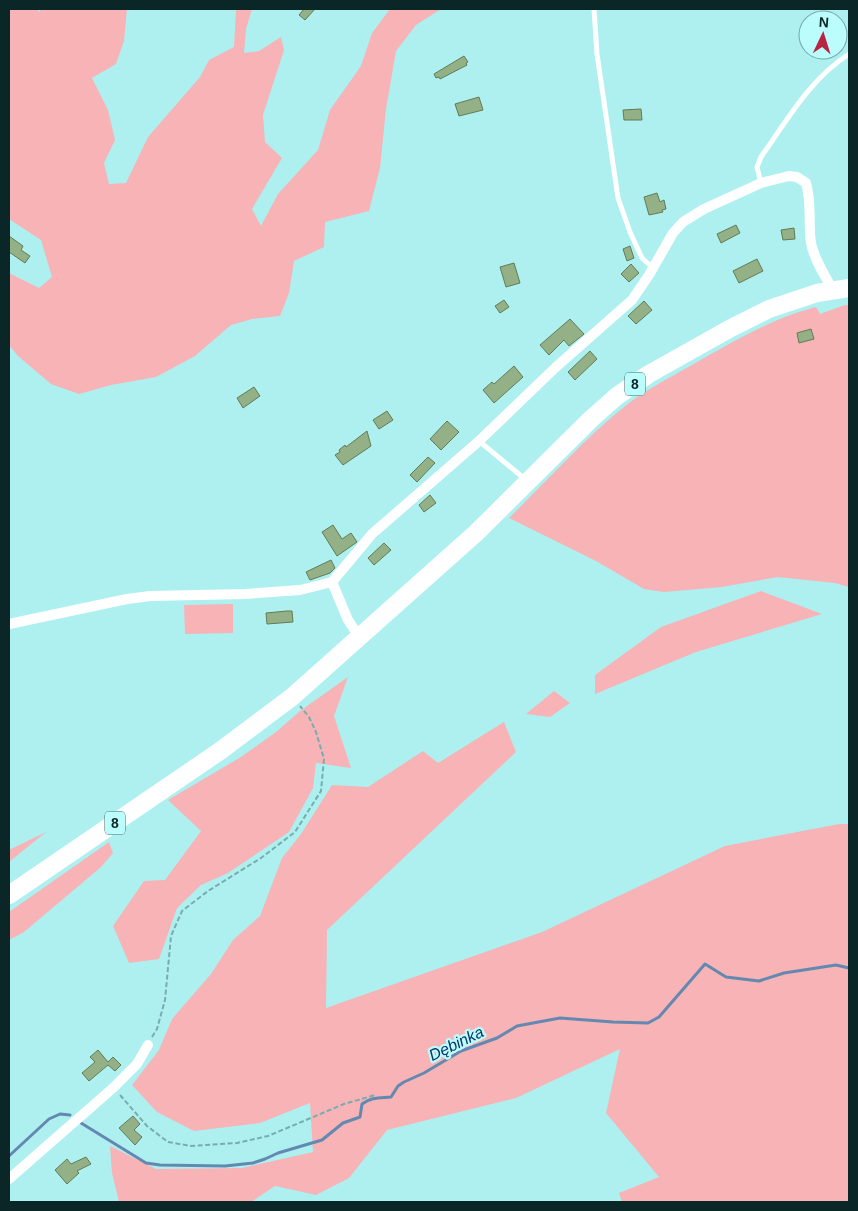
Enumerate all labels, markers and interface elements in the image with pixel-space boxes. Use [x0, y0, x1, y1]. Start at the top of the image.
north arrow [798, 10, 848, 60]
text: N [818, 14, 830, 30]
road number: 8 [625, 372, 645, 396]
road number: 8 [105, 811, 125, 834]
water label: Dębinka [426, 1023, 486, 1064]

